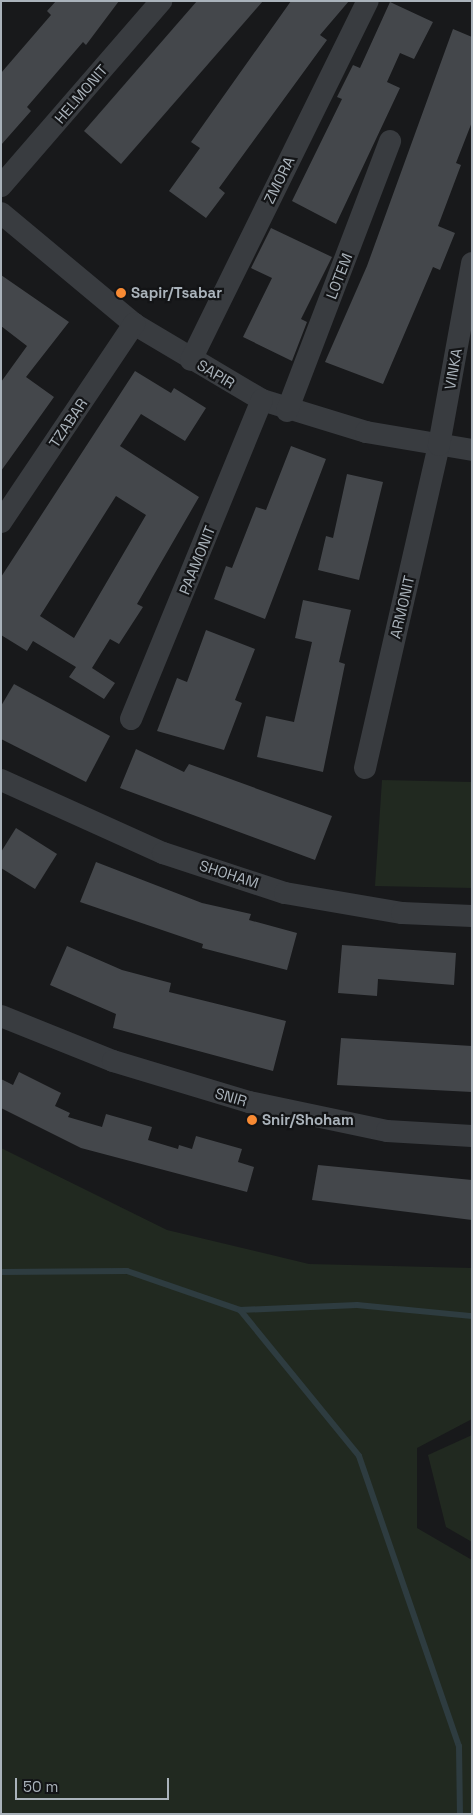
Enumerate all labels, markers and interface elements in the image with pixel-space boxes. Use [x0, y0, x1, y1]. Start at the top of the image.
street label: HELMONIT [51, 61, 111, 127]
street label: ZMORA [260, 153, 298, 207]
street label: LOTEM [322, 251, 356, 301]
place label: Sapir/Tsabar [131, 284, 222, 302]
marker: Sapir/Tsabar [115, 287, 127, 299]
street label: VINKA [441, 347, 465, 391]
street label: SAPIR [194, 356, 238, 392]
street label: TZABAR [45, 395, 91, 451]
street label: PAAMONIT [175, 523, 219, 597]
street label: ARMONIT [386, 574, 418, 640]
street label: SHOHAM [197, 856, 261, 892]
street label: SNIR [213, 1084, 249, 1110]
place label: Snir/Shoham [262, 1111, 354, 1129]
marker: Snir/Shoham [246, 1114, 258, 1126]
scale bar [18, 1768, 171, 1800]
text: 50 m [23, 1777, 58, 1796]

